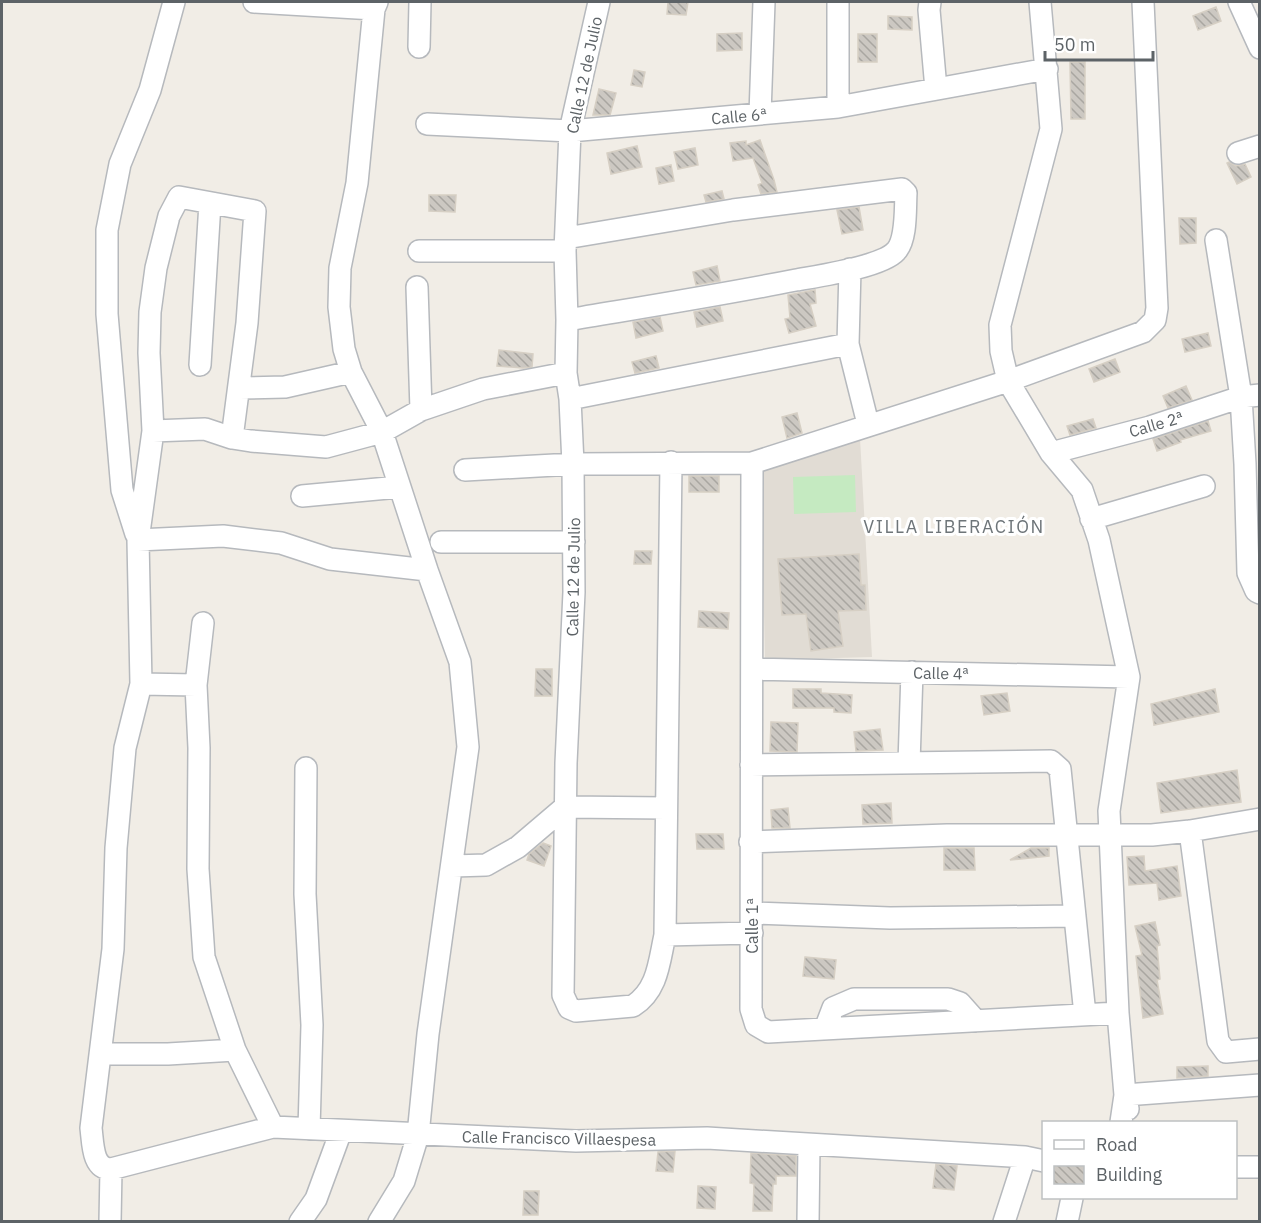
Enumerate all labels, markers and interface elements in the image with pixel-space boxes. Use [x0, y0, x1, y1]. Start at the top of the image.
street label: Calle 12 de Julio [562, 15, 606, 135]
scale bar [1045, 24, 1153, 62]
text: 50 m [1054, 33, 1096, 56]
street label: Calle 6ª [710, 104, 768, 128]
street label: Calle 2ª [1126, 407, 1186, 441]
district label: VILLA LIBERACIÓN [863, 515, 1045, 538]
street label: Calle 12 de Julio [562, 517, 584, 637]
street label: Calle 4ª [913, 663, 969, 683]
street label: Calle 1ª [742, 898, 762, 954]
legend [1042, 1121, 1237, 1199]
street label: Calle Francisco Villaespesa [462, 1126, 657, 1150]
text: Road [1096, 1133, 1137, 1156]
text: Building [1096, 1163, 1163, 1186]

